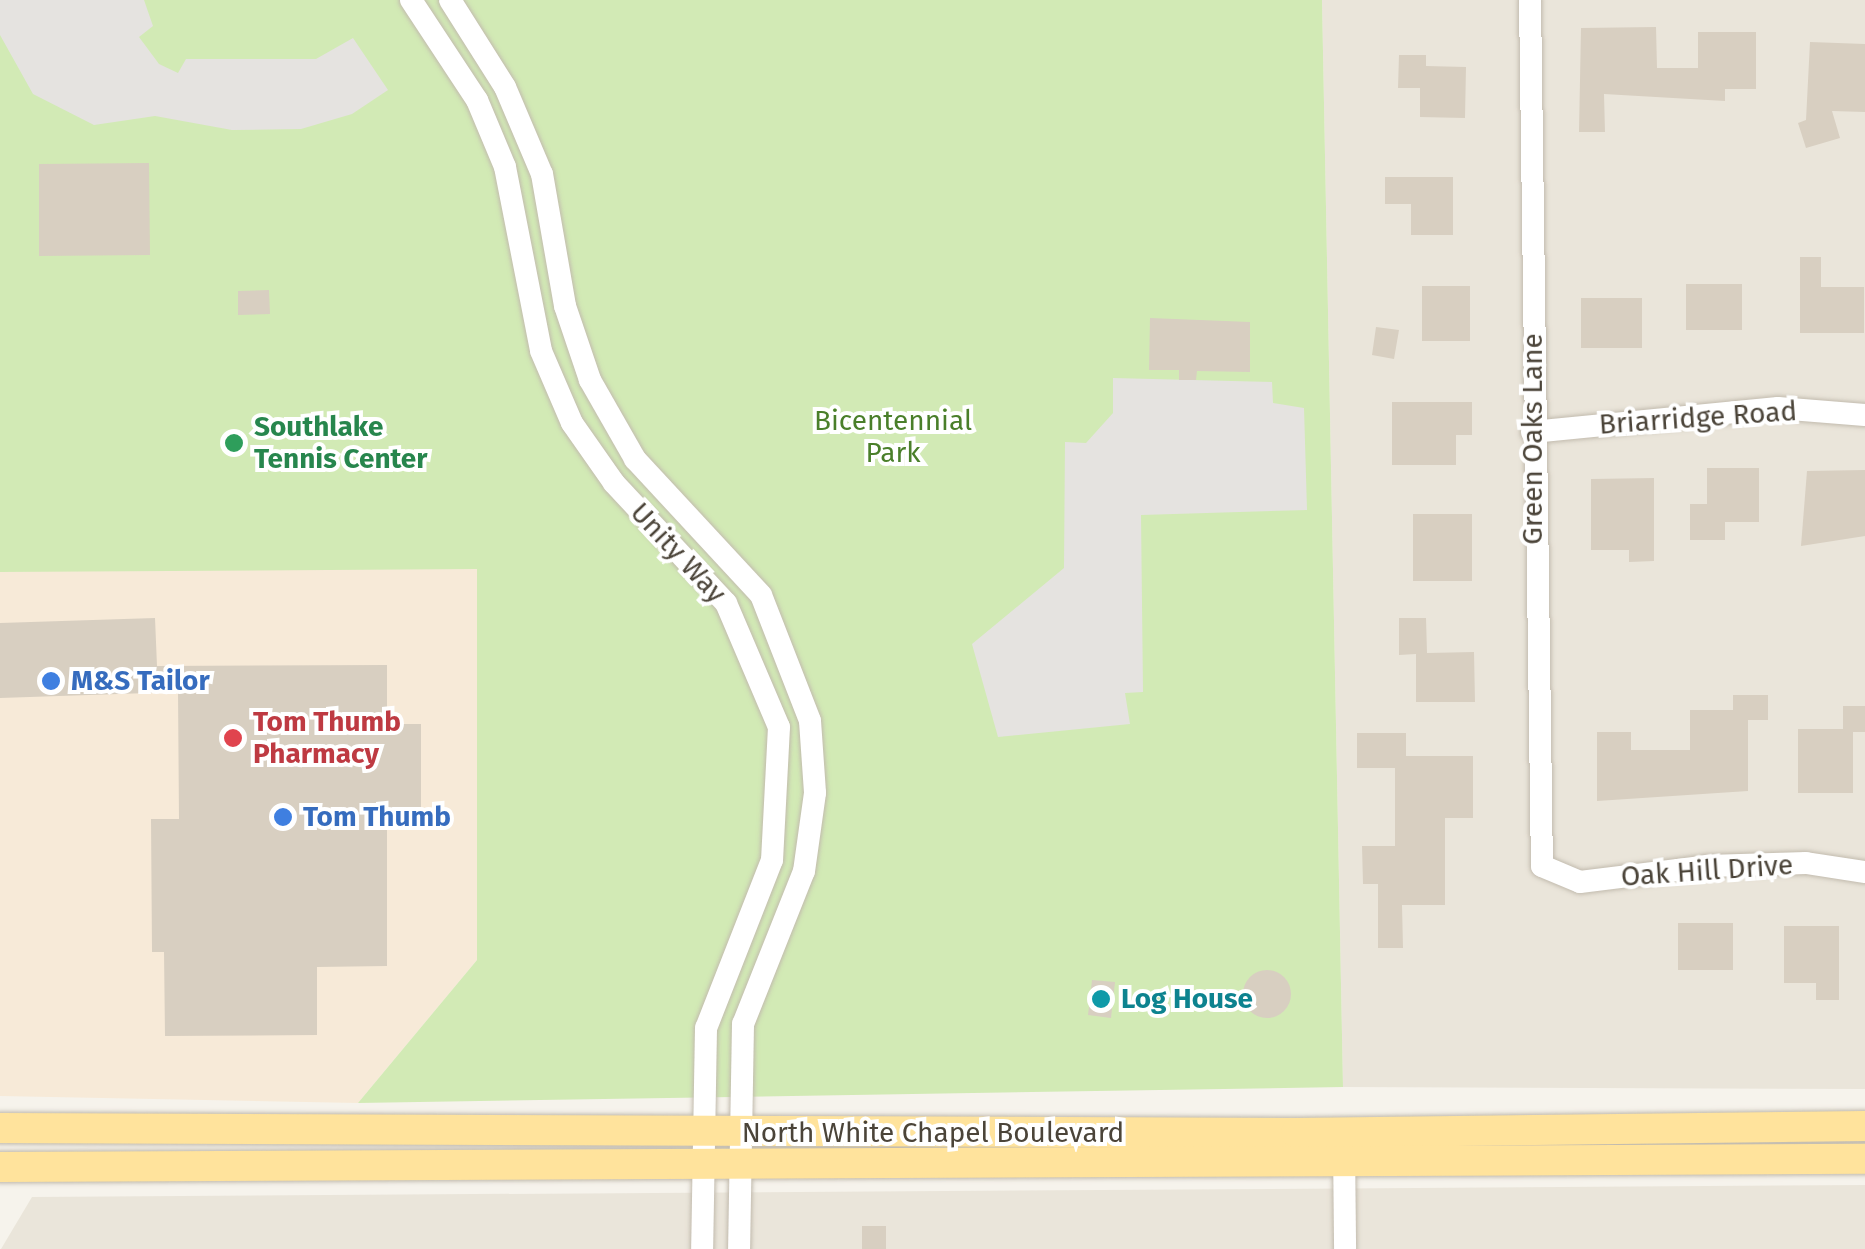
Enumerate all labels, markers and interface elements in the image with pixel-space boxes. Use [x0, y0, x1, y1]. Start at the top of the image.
street label: Green Oaks Lane [1516, 333, 1550, 545]
street label: Briarridge Road [1598, 394, 1798, 442]
park label: Bicentennial Park [814, 404, 972, 470]
place label: Southlake Tennis Center [254, 410, 428, 476]
marker: Southlake Tennis Center [223, 432, 245, 454]
street label: Unity Way [623, 496, 733, 610]
place label: M&S Tailor [71, 664, 210, 698]
marker: M&S Tailor [40, 670, 62, 692]
place label: Tom Thumb Pharmacy [253, 705, 401, 771]
marker: Tom Thumb Pharmacy [222, 727, 244, 749]
place label: Tom Thumb [303, 800, 451, 834]
marker: Tom Thumb [272, 806, 294, 828]
street label: Oak Hill Drive [1620, 848, 1794, 894]
place label: Log House [1121, 982, 1253, 1016]
marker: Log House [1090, 988, 1112, 1010]
street label: North White Chapel Boulevard [742, 1116, 1124, 1150]

